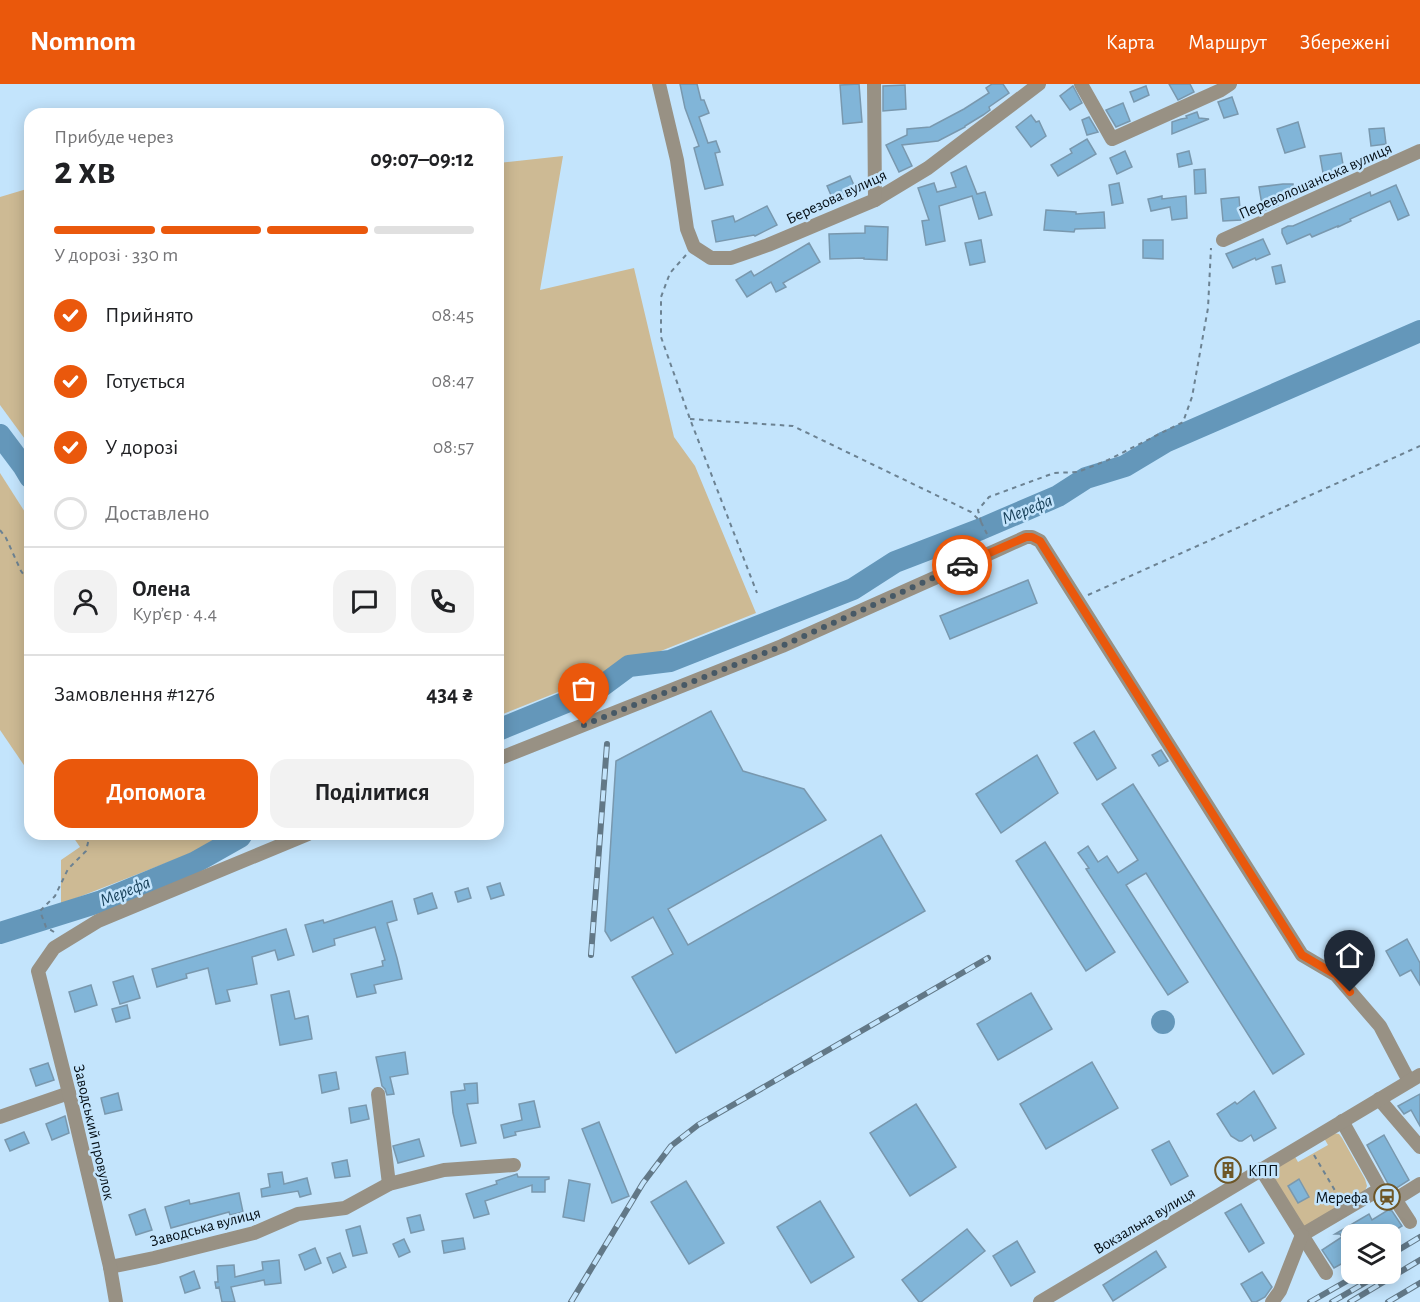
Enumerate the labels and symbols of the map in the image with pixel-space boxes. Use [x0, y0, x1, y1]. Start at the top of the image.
street label: Переволошанська вулиця [1236, 140, 1395, 223]
street label: Березова вулиця [784, 167, 890, 228]
water label: Мерефа [1000, 492, 1055, 528]
courier [932, 535, 992, 595]
pin [558, 663, 609, 725]
water label: Мерефа [98, 874, 153, 910]
pin [1324, 930, 1375, 992]
street label: Заводський провулок [70, 1063, 118, 1202]
building icon: КПП [1213, 1155, 1243, 1185]
place label: КПП [1248, 1163, 1279, 1179]
station icon: Мерефа [1372, 1182, 1402, 1212]
street label: Вокзальна вулиця [1091, 1184, 1199, 1258]
place label: Мерефа [1315, 1190, 1368, 1206]
street label: Заводська вулиця [148, 1205, 263, 1250]

